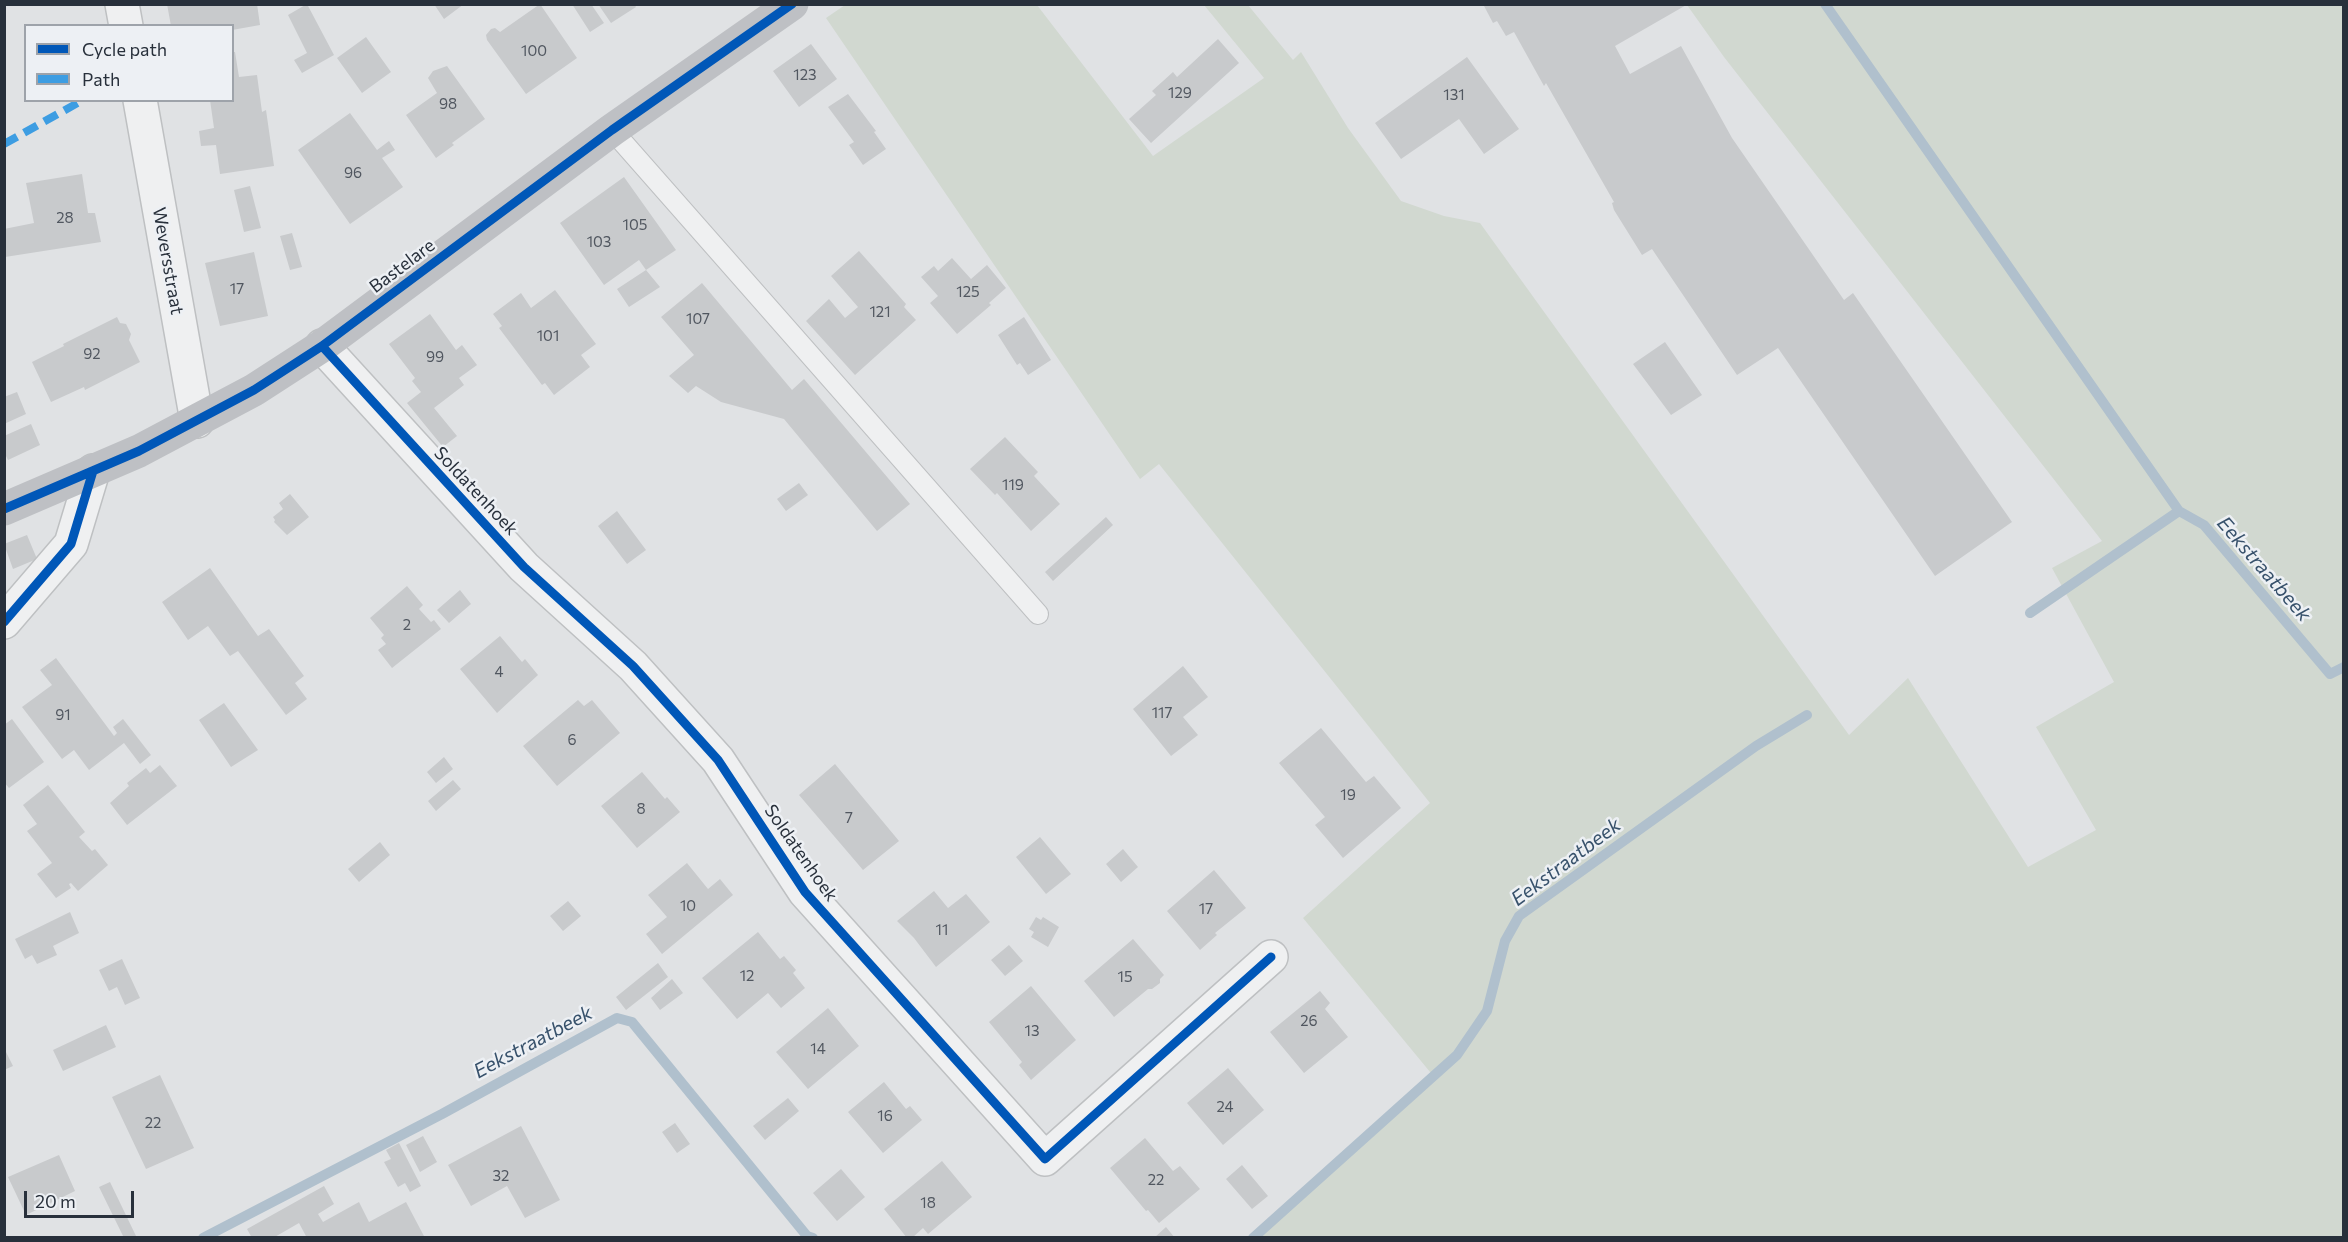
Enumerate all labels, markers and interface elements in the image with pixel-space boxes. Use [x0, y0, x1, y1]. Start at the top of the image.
legend [24, 24, 234, 102]
text: Cycle path [82, 38, 167, 60]
house number: 100 [521, 42, 547, 60]
house number: 123 [793, 66, 817, 84]
text: Path [82, 68, 120, 90]
house number: 129 [1168, 84, 1192, 102]
house number: 131 [1443, 86, 1465, 104]
house number: 98 [439, 95, 457, 113]
house number: 96 [344, 164, 362, 182]
street label: Weversstraat [148, 206, 188, 316]
house number: 28 [56, 209, 74, 227]
house number: 105 [623, 216, 647, 234]
house number: 103 [587, 233, 611, 251]
street label: Bastelare [365, 234, 439, 298]
house number: 17 [230, 280, 244, 298]
house number: 125 [956, 283, 980, 301]
house number: 121 [869, 303, 891, 321]
house number: 107 [686, 310, 710, 328]
house number: 101 [537, 327, 559, 345]
house number: 92 [83, 345, 101, 363]
house number: 99 [426, 348, 444, 366]
street label: Soldatenhoek [430, 442, 522, 540]
house number: 119 [1002, 476, 1024, 494]
water label: Eekstraatbeek [2212, 512, 2316, 626]
house number: 2 [403, 616, 411, 634]
house number: 4 [495, 663, 503, 681]
house number: 117 [1152, 704, 1172, 722]
house number: 91 [55, 706, 71, 724]
house number: 6 [567, 731, 577, 749]
house number: 19 [1340, 786, 1356, 804]
house number: 8 [636, 800, 646, 818]
street label: Soldatenhoek [760, 800, 842, 906]
house number: 7 [845, 809, 853, 827]
water label: Eekstraatbeek [1506, 813, 1626, 911]
house number: 10 [680, 897, 696, 915]
house number: 17 [1199, 900, 1213, 918]
house number: 11 [936, 921, 948, 939]
house number: 12 [740, 967, 754, 985]
house number: 15 [1117, 968, 1133, 986]
water label: Eekstraatbeek [469, 1001, 597, 1083]
house number: 26 [1300, 1012, 1318, 1030]
house number: 13 [1025, 1022, 1039, 1040]
house number: 14 [810, 1040, 826, 1058]
house number: 24 [1216, 1098, 1234, 1116]
house number: 16 [877, 1107, 893, 1125]
house number: 22 [145, 1114, 161, 1132]
house number: 32 [493, 1167, 509, 1185]
house number: 22 [1148, 1171, 1164, 1189]
scale bar [27, 1179, 136, 1217]
text: 20 m [35, 1190, 76, 1212]
house number: 18 [920, 1194, 936, 1212]

